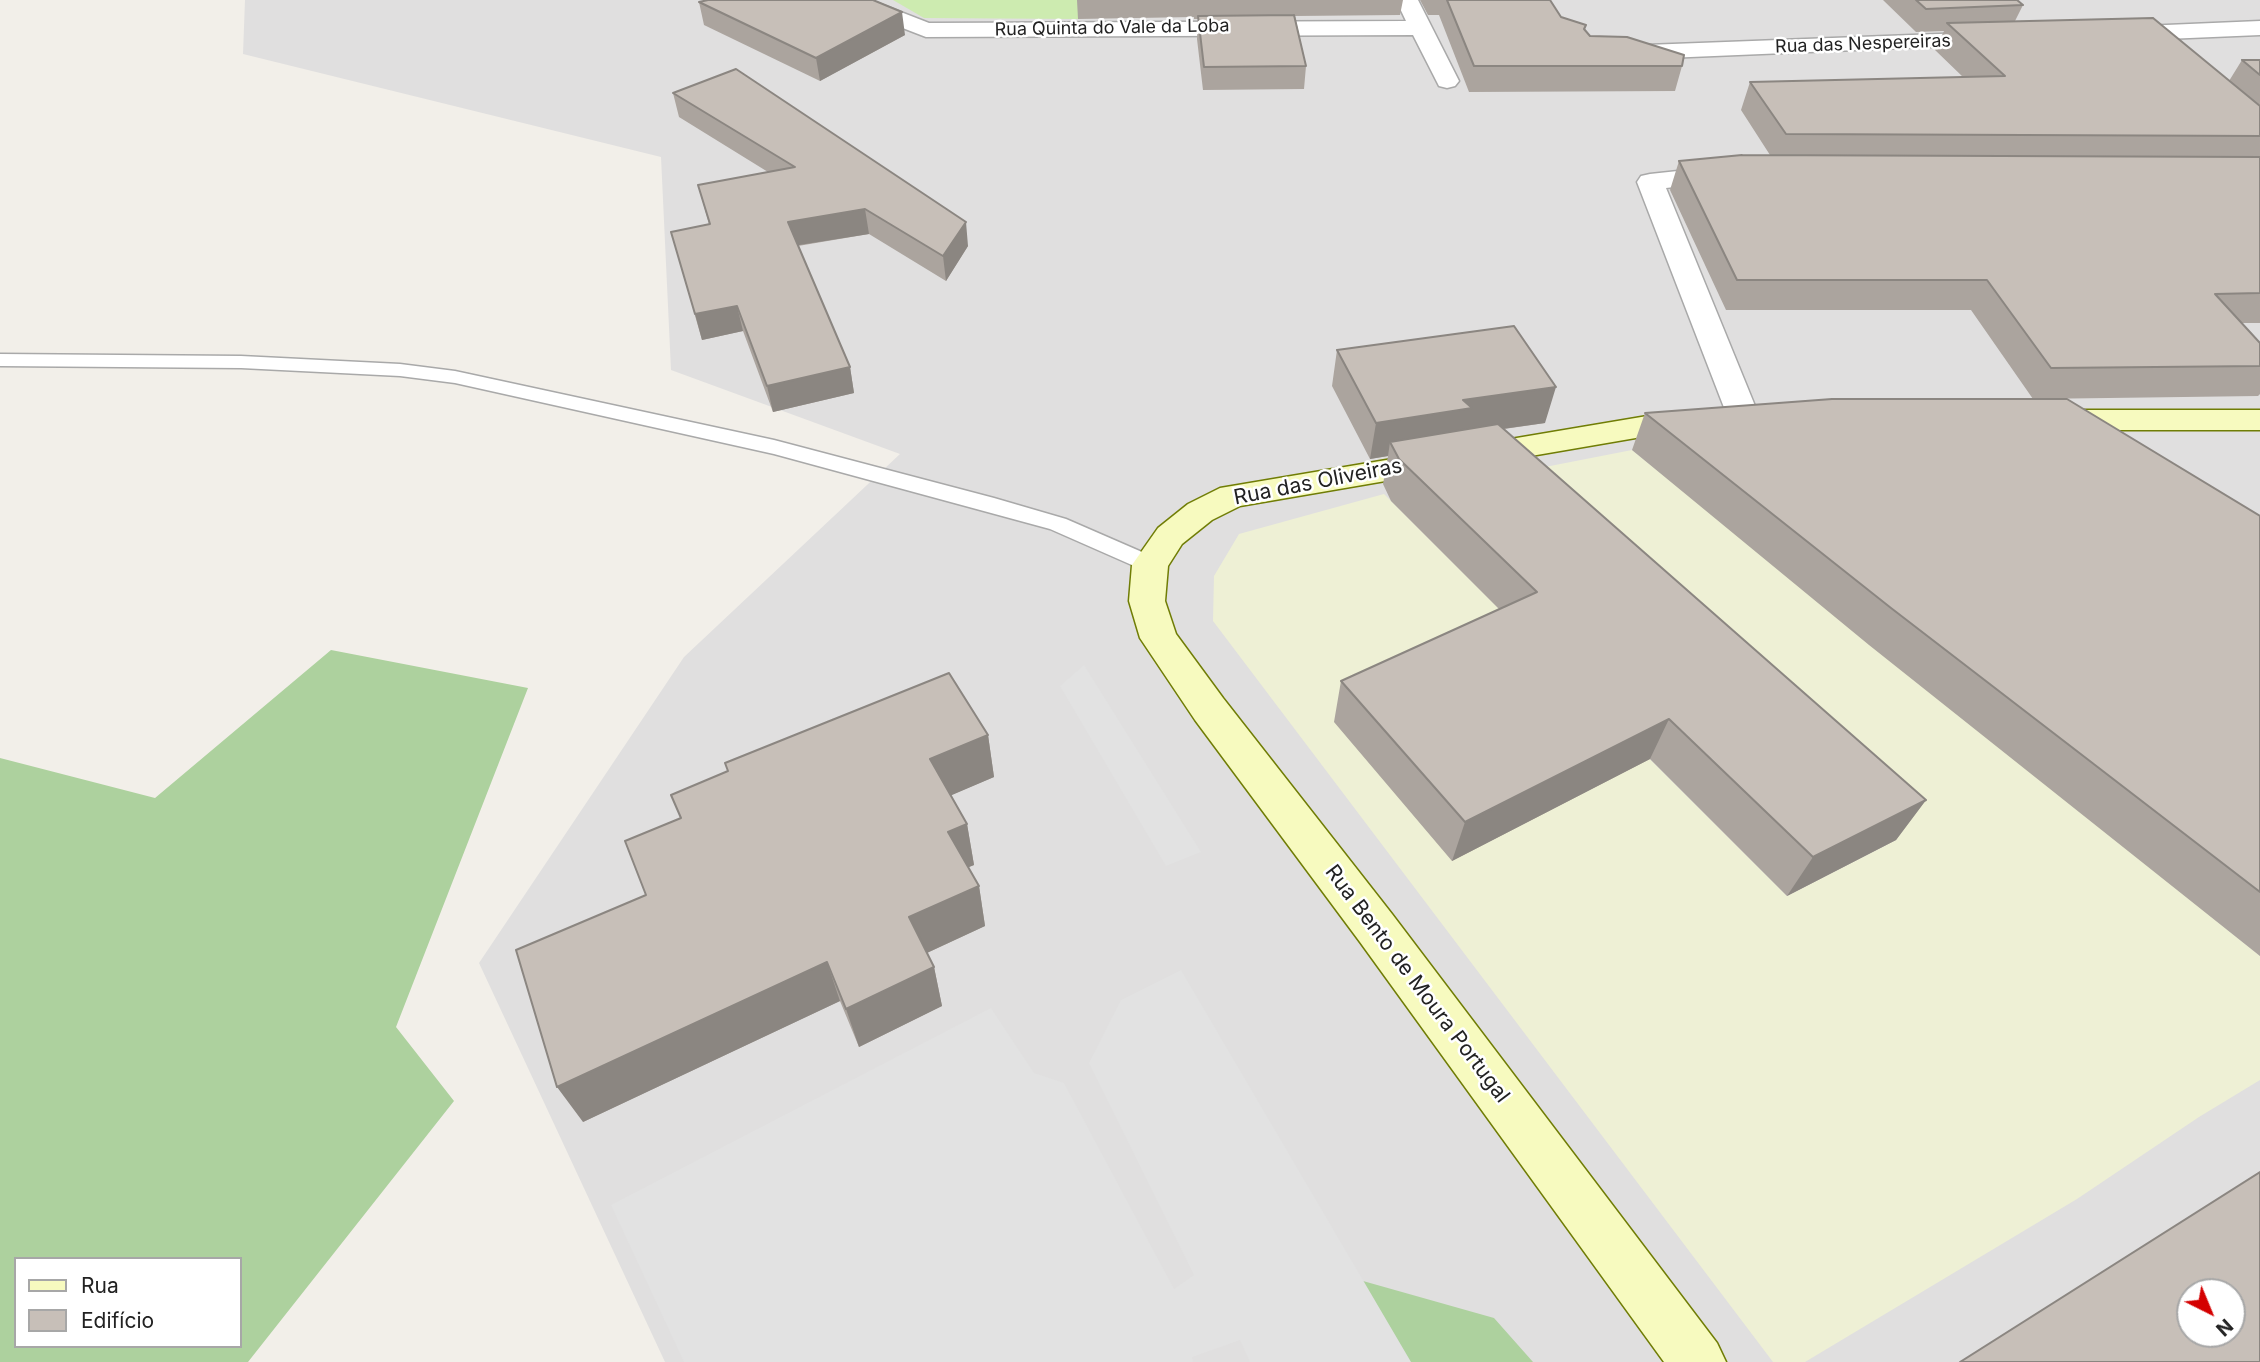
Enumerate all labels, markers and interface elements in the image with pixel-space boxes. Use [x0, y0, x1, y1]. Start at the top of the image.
street label: Rua Quinta do Vale da Loba [994, 15, 1230, 41]
street label: Rua das Nespereiras [1775, 30, 1951, 58]
street label: Rua das Oliveiras [1232, 453, 1404, 511]
street label: Rua Bento de Moura Portugal [1319, 860, 1515, 1108]
legend [14, 1257, 242, 1348]
text: Rua [81, 1273, 119, 1298]
north arrow [2176, 1278, 2246, 1348]
text: Edifício [81, 1308, 154, 1333]
text: N [2211, 1314, 2237, 1341]

